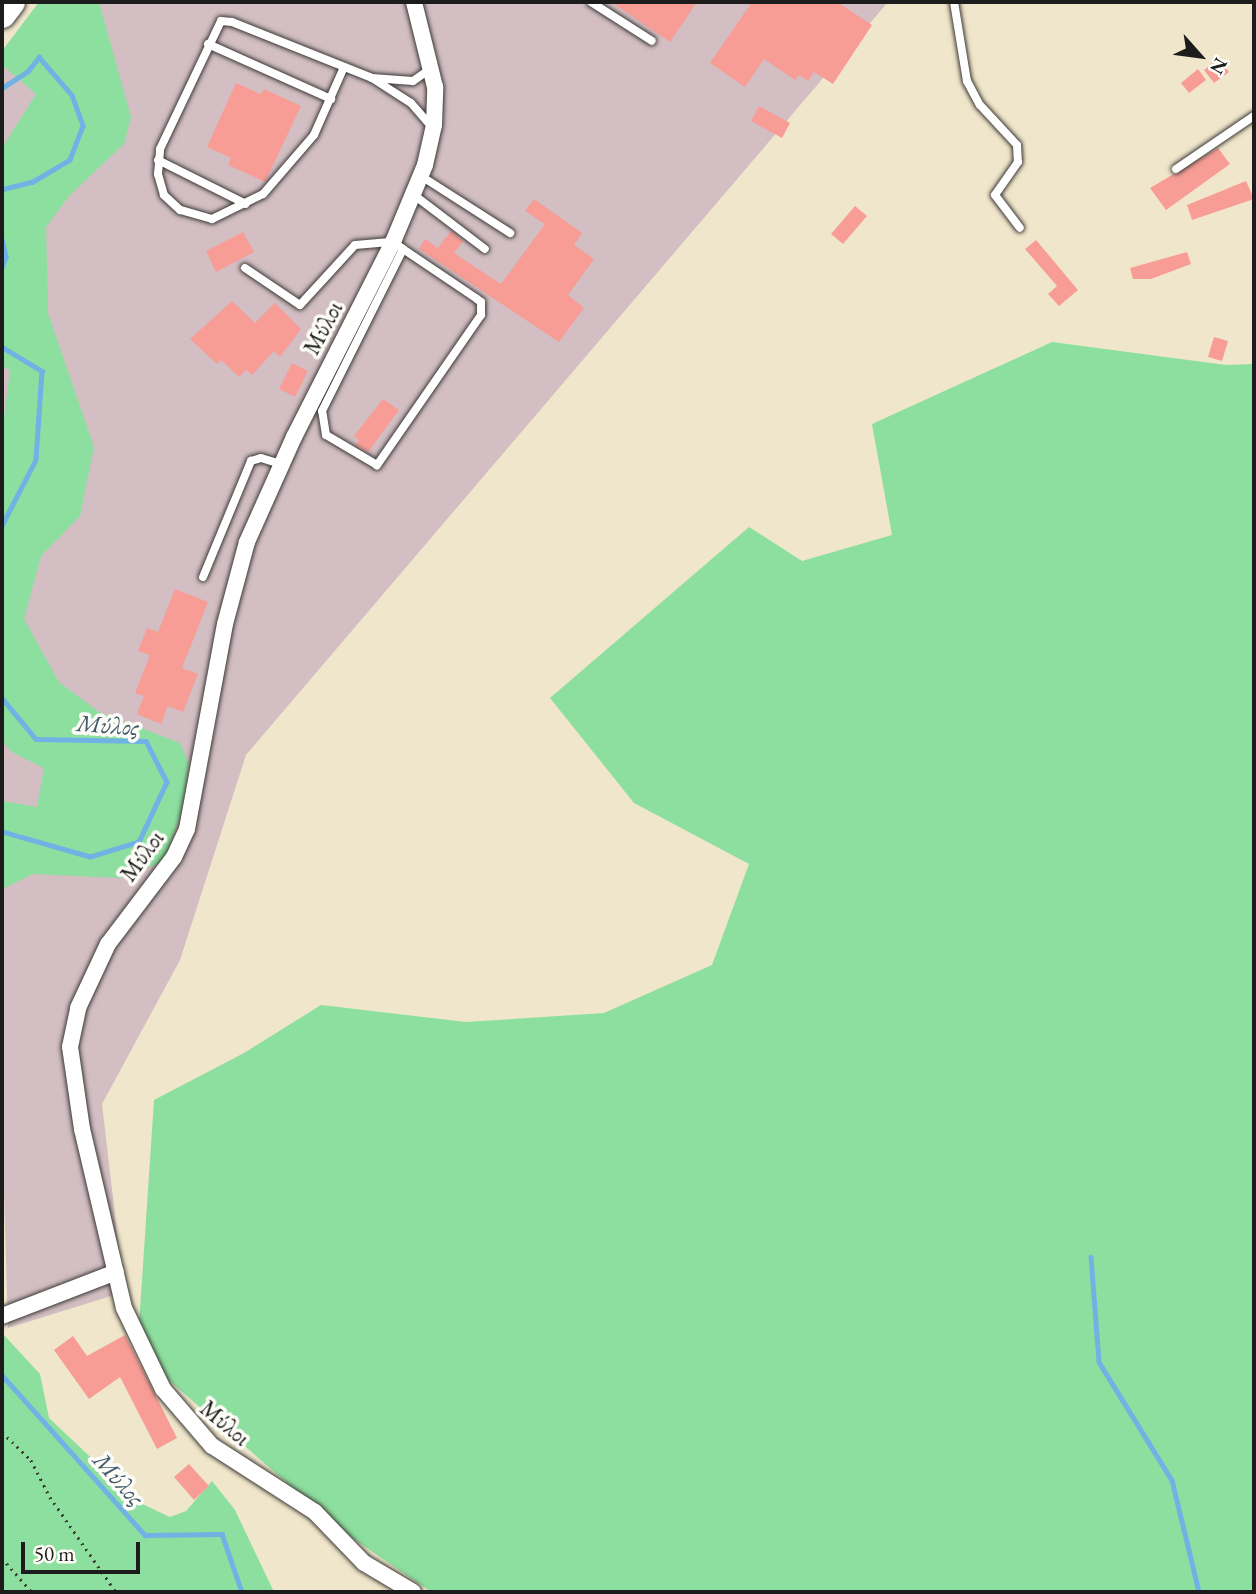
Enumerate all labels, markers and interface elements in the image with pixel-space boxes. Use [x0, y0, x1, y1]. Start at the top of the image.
north arrow [1165, 21, 1235, 91]
text: N [1204, 53, 1234, 79]
street label: Μύλοι [298, 297, 348, 359]
water label: Μύλος [76, 708, 140, 742]
street label: Μύλοι [114, 825, 170, 887]
street label: Μύλοι [195, 1394, 255, 1452]
water label: Μύλος [87, 1446, 151, 1512]
scale bar [24, 1528, 144, 1572]
text: 50 m [34, 1540, 75, 1567]

